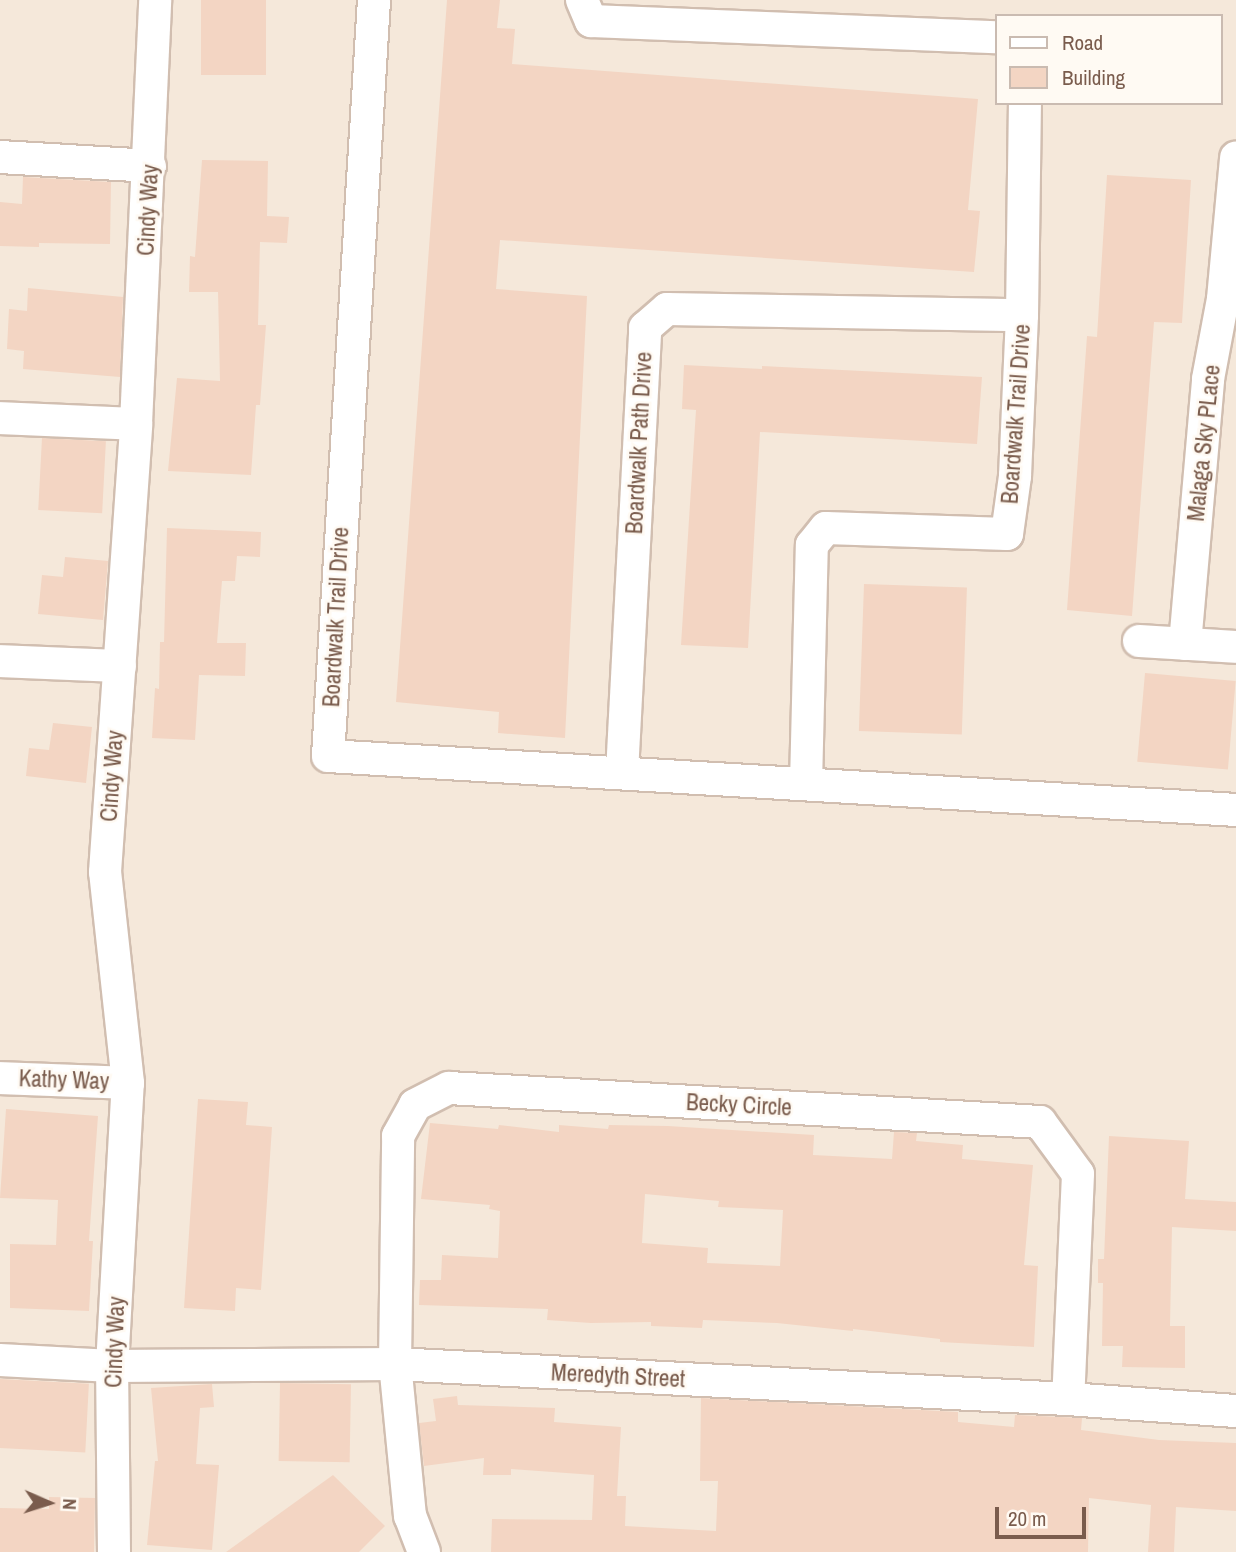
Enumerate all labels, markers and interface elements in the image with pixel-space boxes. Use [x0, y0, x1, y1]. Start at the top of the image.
legend [995, 14, 1222, 105]
text: Road [1062, 28, 1103, 57]
text: Building [1062, 63, 1125, 92]
street label: Cindy Way [132, 164, 164, 256]
street label: Boardwalk Trail Drive [996, 323, 1036, 505]
street label: Boardwalk Path Drive [620, 351, 658, 535]
street label: Malaga Sky PLace [1182, 363, 1226, 523]
street label: Boardwalk Trail Drive [317, 526, 355, 708]
street label: Cindy Way [95, 729, 129, 823]
street label: Kathy Way [18, 1065, 110, 1095]
street label: Becky Circle [685, 1088, 793, 1122]
street label: Cindy Way [100, 1296, 130, 1388]
street label: Meredyth Street [550, 1359, 686, 1393]
north arrow [14, 1468, 84, 1538]
scale bar [998, 1492, 1089, 1536]
text: N [57, 1498, 83, 1510]
text: 20 m [1008, 1504, 1046, 1533]

